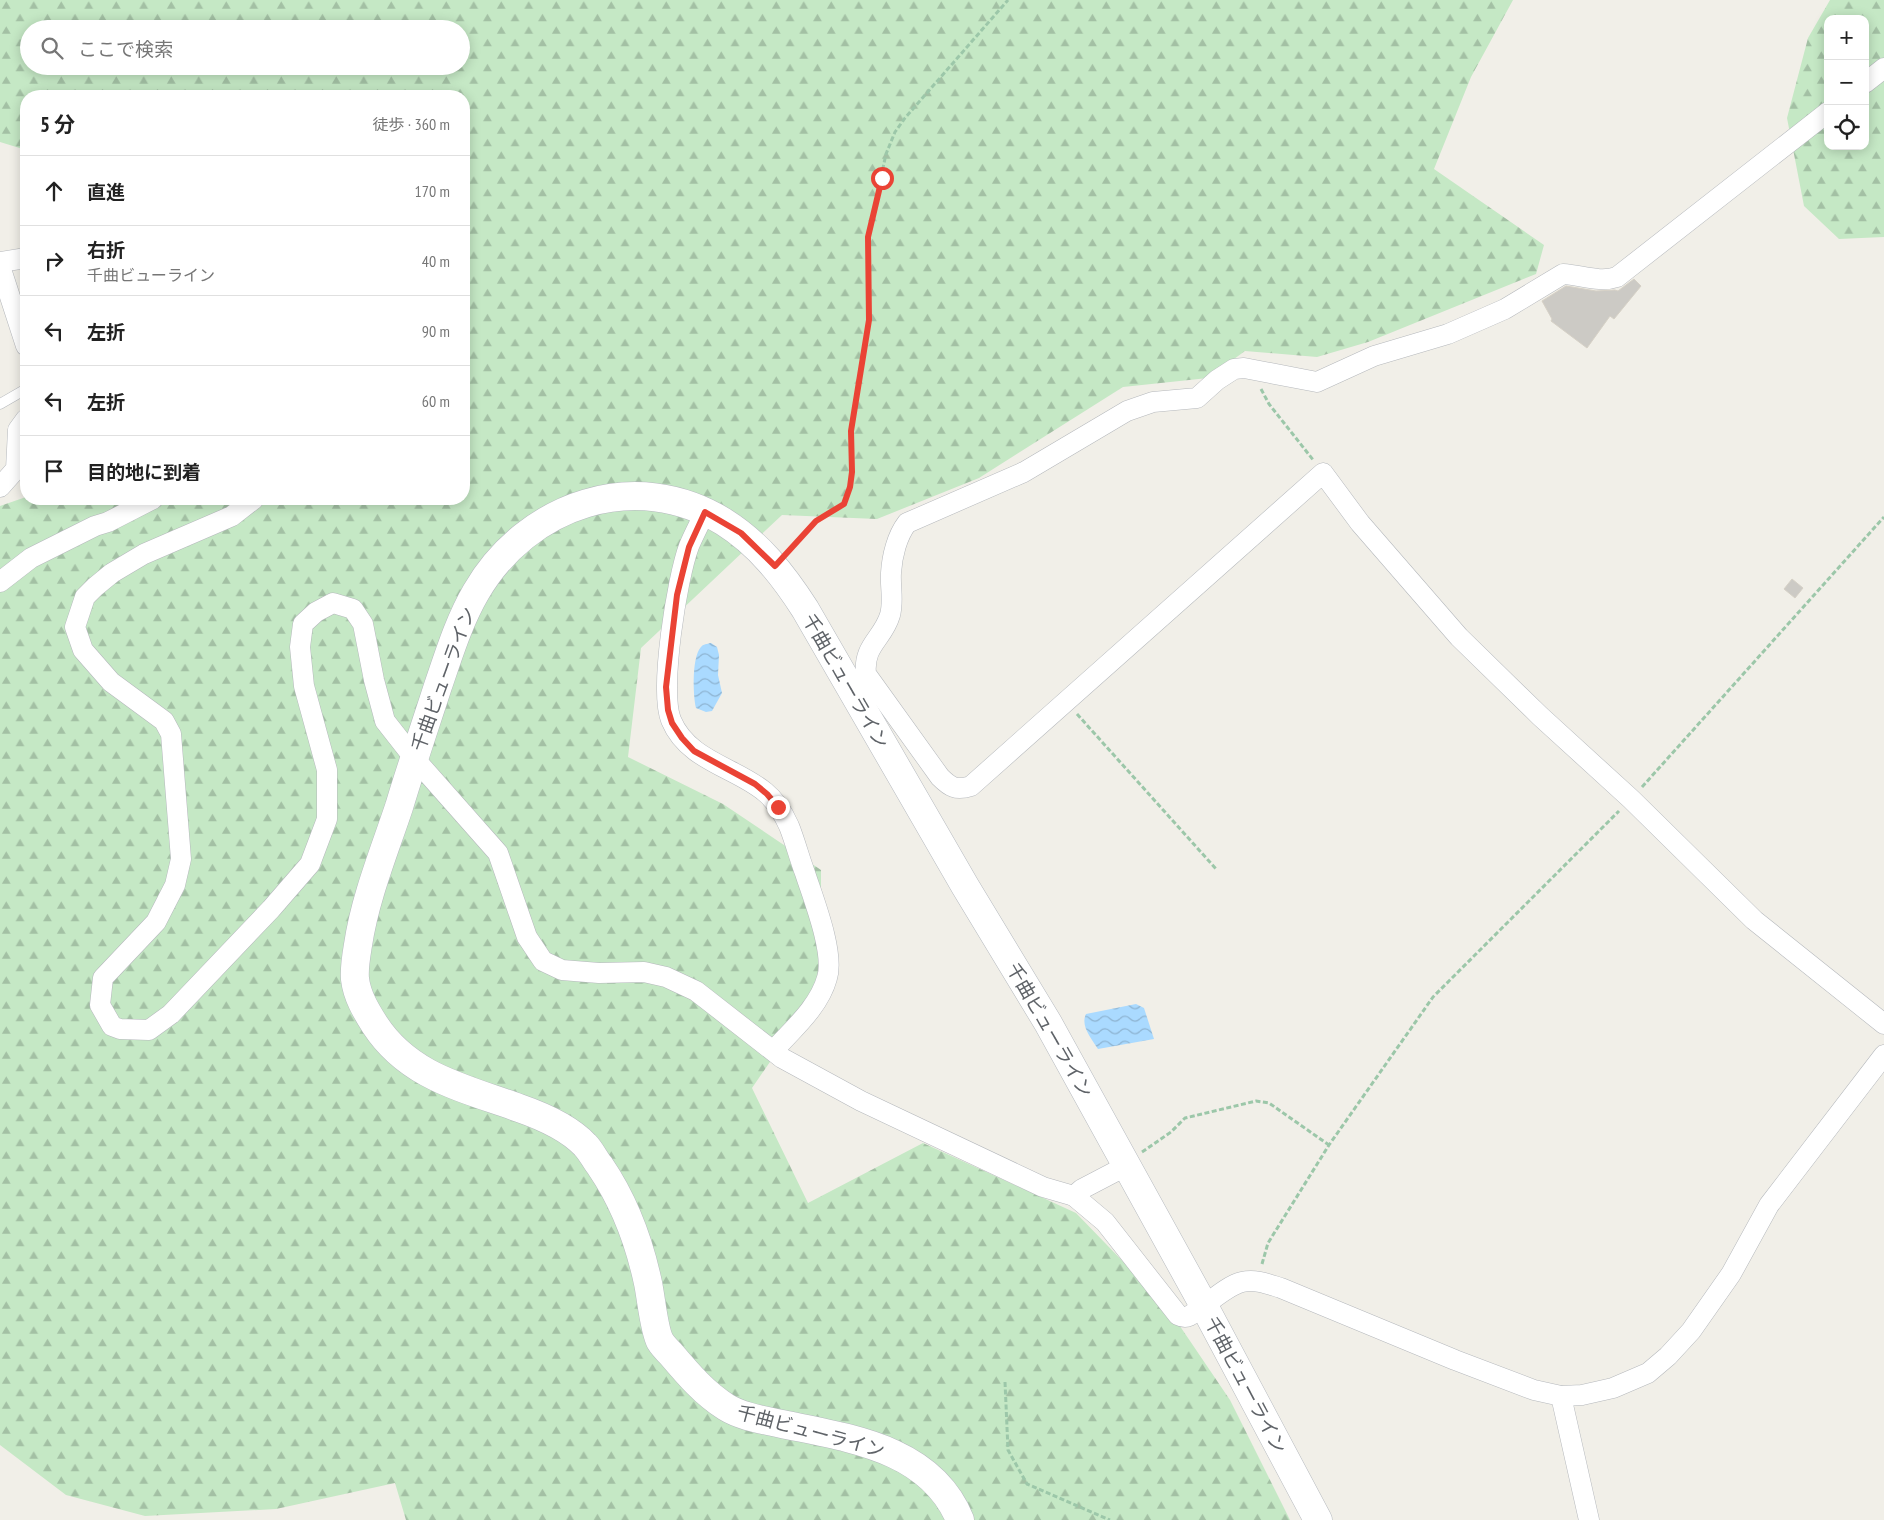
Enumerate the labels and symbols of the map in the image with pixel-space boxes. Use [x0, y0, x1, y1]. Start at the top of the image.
route start [871, 167, 894, 190]
street label: 千曲ビューライン [406, 603, 480, 755]
street label: 千曲ビューライン [798, 609, 894, 753]
route end [767, 796, 790, 819]
street label: 千曲ビューライン [1002, 958, 1098, 1102]
street label: 千曲ビューライン [1200, 1312, 1292, 1458]
street label: 千曲ビューライン [734, 1400, 888, 1462]

